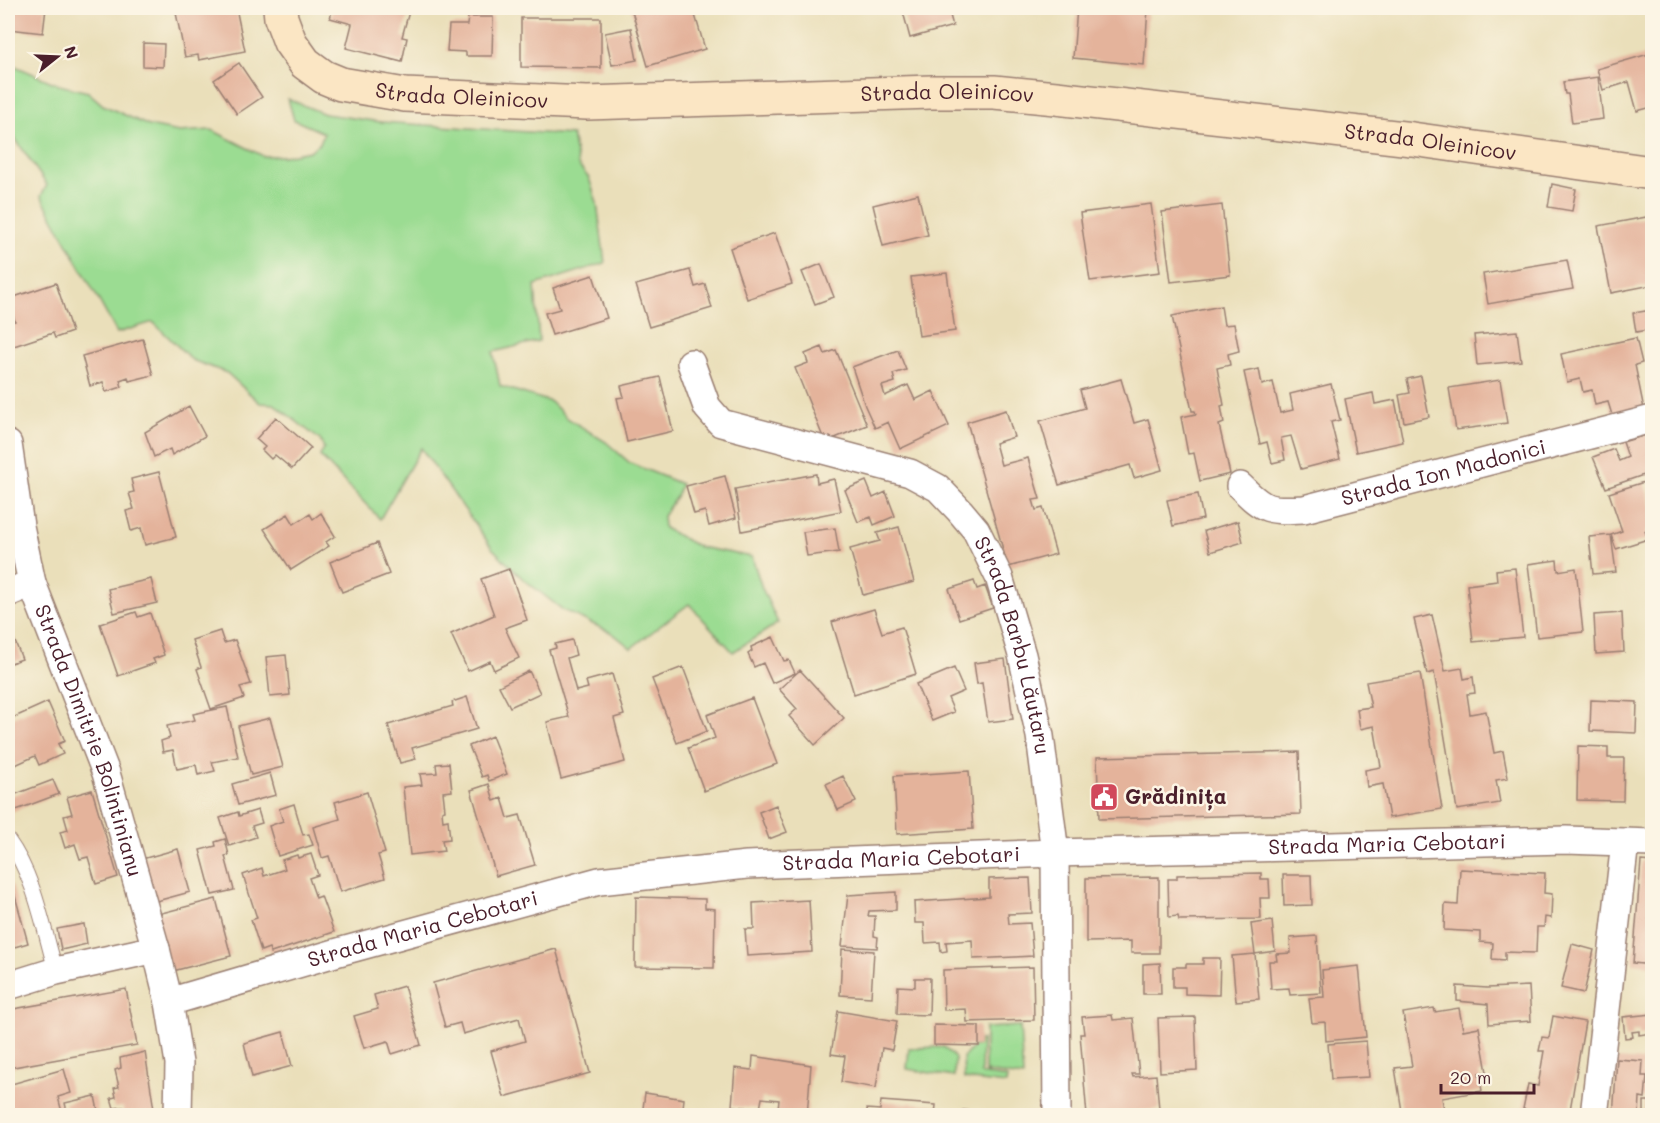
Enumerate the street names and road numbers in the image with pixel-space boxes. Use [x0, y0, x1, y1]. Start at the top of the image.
street label: Strada Oleinicov [373, 75, 549, 113]
street label: Strada Oleinicov [860, 77, 1035, 108]
street label: Strada Oleinicov [1343, 116, 1518, 166]
street label: Strada Ion Madonici [1338, 432, 1548, 511]
street label: Strada Barbu Lăutaru [969, 531, 1057, 756]
street label: Strada Dimitrie Bolintinianu [30, 600, 150, 880]
street label: Strada Maria Cebotari [1268, 827, 1506, 860]
street label: Strada Maria Cebotari [782, 839, 1021, 876]
street label: Strada Maria Cebotari [304, 883, 541, 972]

